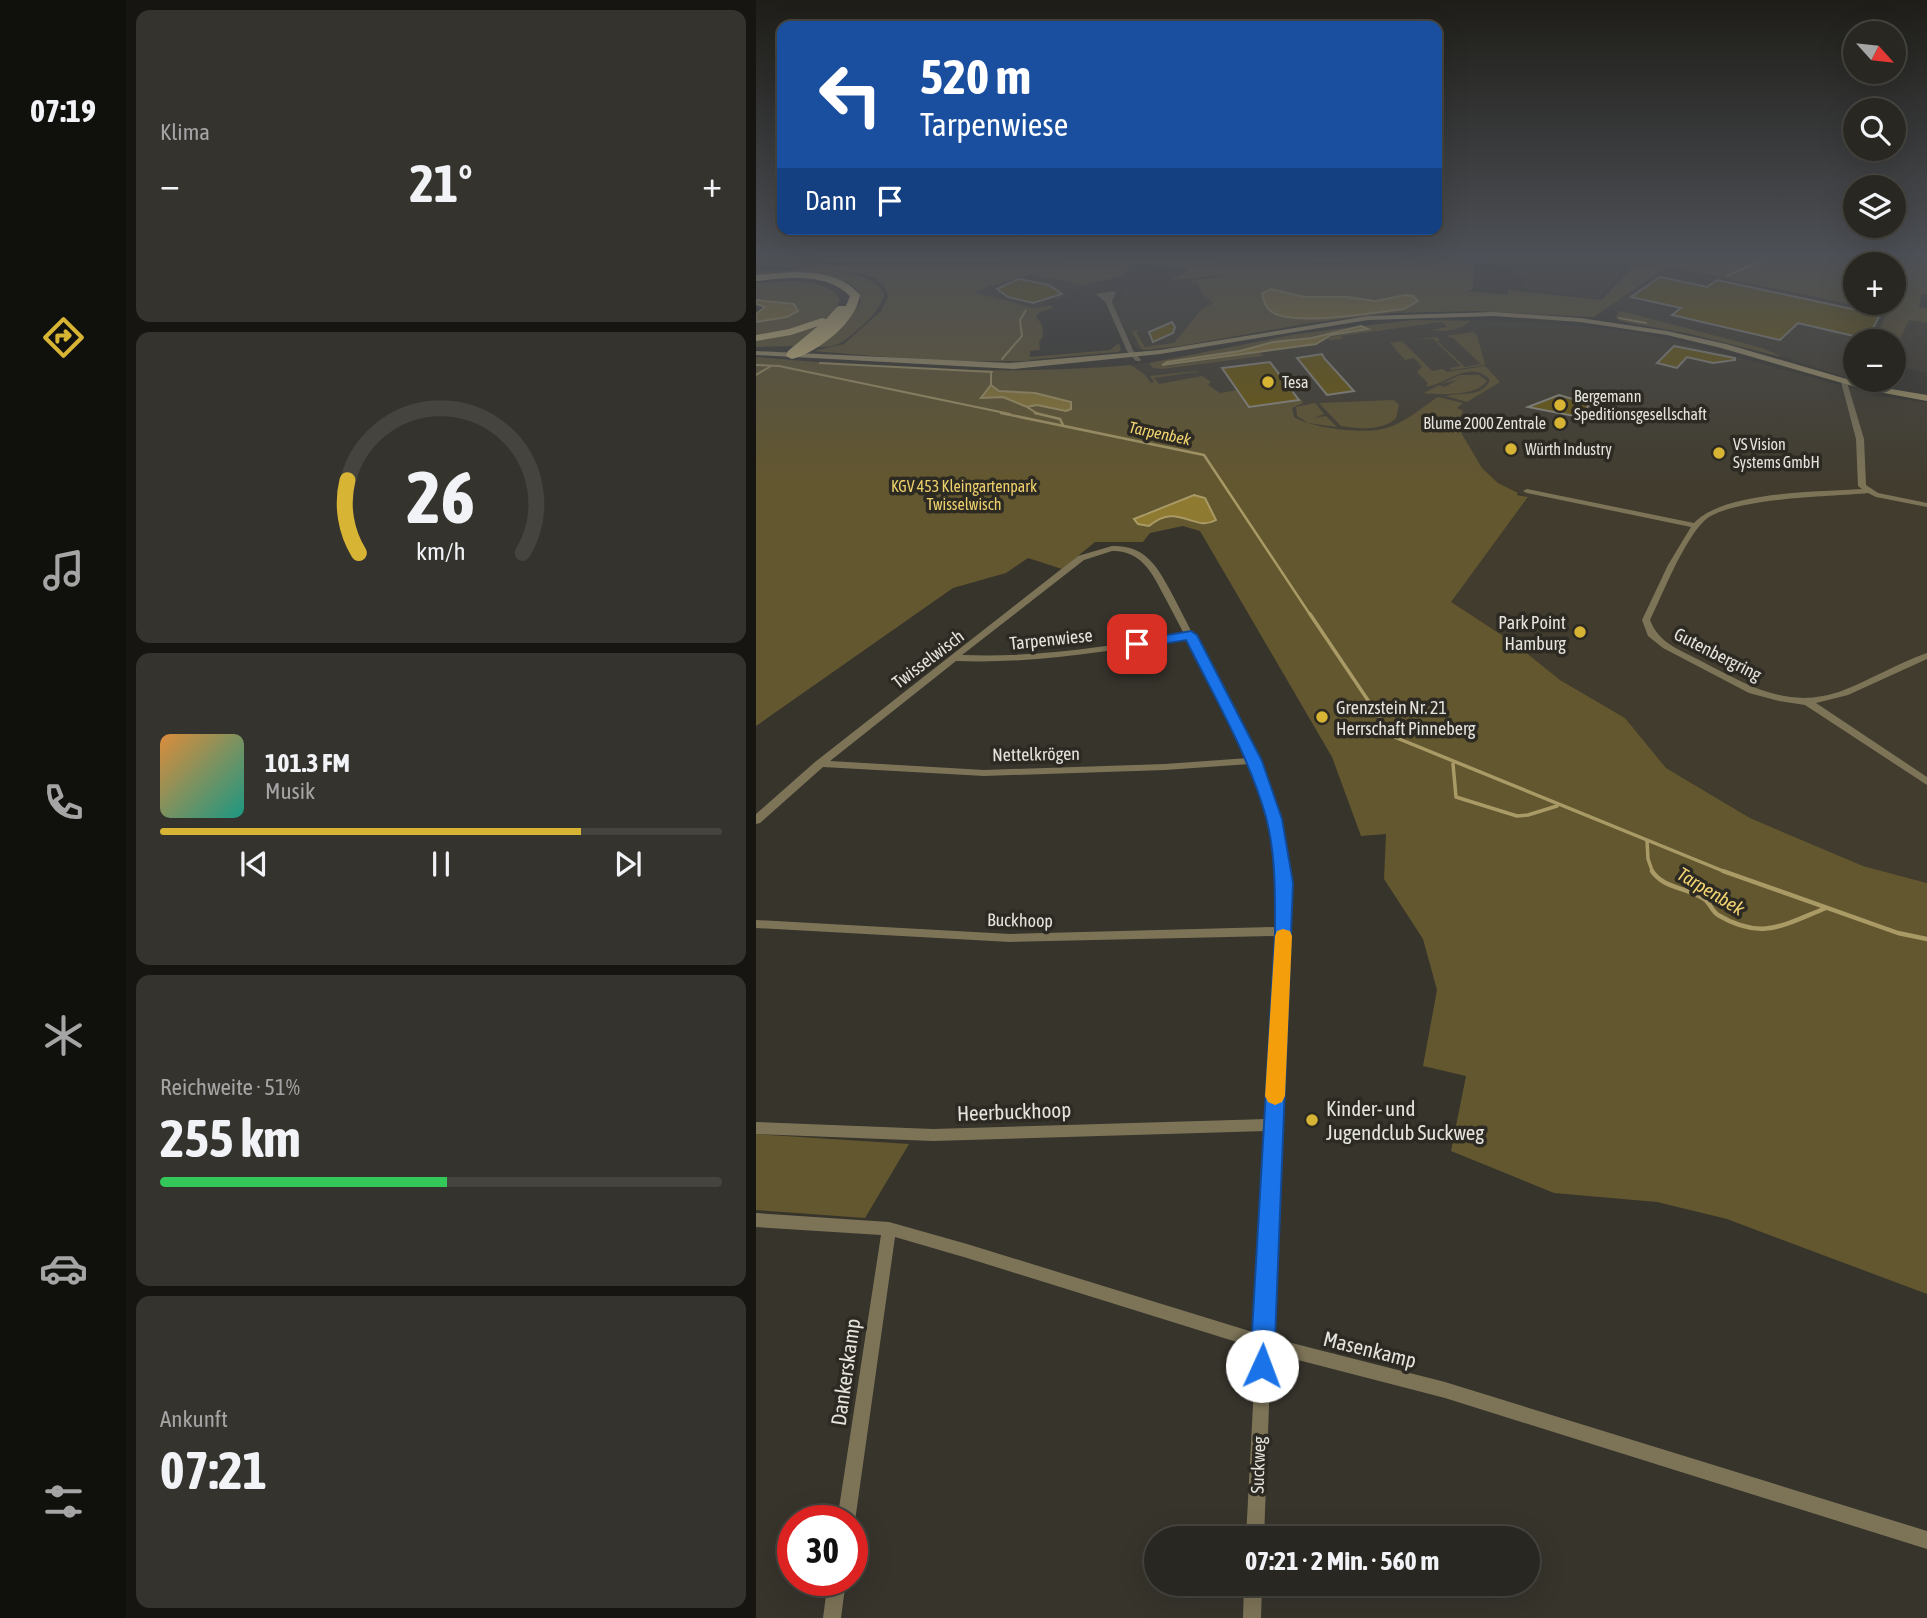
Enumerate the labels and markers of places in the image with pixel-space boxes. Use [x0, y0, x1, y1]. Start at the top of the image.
place label: Tesa [1282, 373, 1308, 391]
marker: Tesa [1260, 374, 1276, 390]
place label: Bergemann Speditionsgesellschaft [1574, 387, 1707, 424]
marker: Bergemann Speditionsgesellschaft [1552, 397, 1568, 413]
place label: Blume 2000 Zentrale [1423, 414, 1546, 432]
marker: Blume 2000 Zentrale [1552, 415, 1568, 431]
place label: VS Vision Systems GmbH [1733, 435, 1820, 472]
place label: Würth Industry [1525, 440, 1612, 459]
marker: Würth Industry [1503, 441, 1519, 457]
marker: VS Vision Systems GmbH [1711, 445, 1727, 461]
place label: Park Point Hamburg [1498, 612, 1566, 654]
pin [1107, 614, 1167, 674]
marker: Park Point Hamburg [1572, 624, 1588, 640]
place label: Grenzstein Nr. 21 Herrschaft Pinneberg [1336, 697, 1476, 739]
marker: Grenzstein Nr. 21 Herrschaft Pinneberg [1314, 709, 1330, 725]
place label: Kinder- und Jugendclub Suckweg [1326, 1096, 1484, 1144]
marker: Kinder- und Jugendclub Suckweg [1304, 1112, 1320, 1128]

